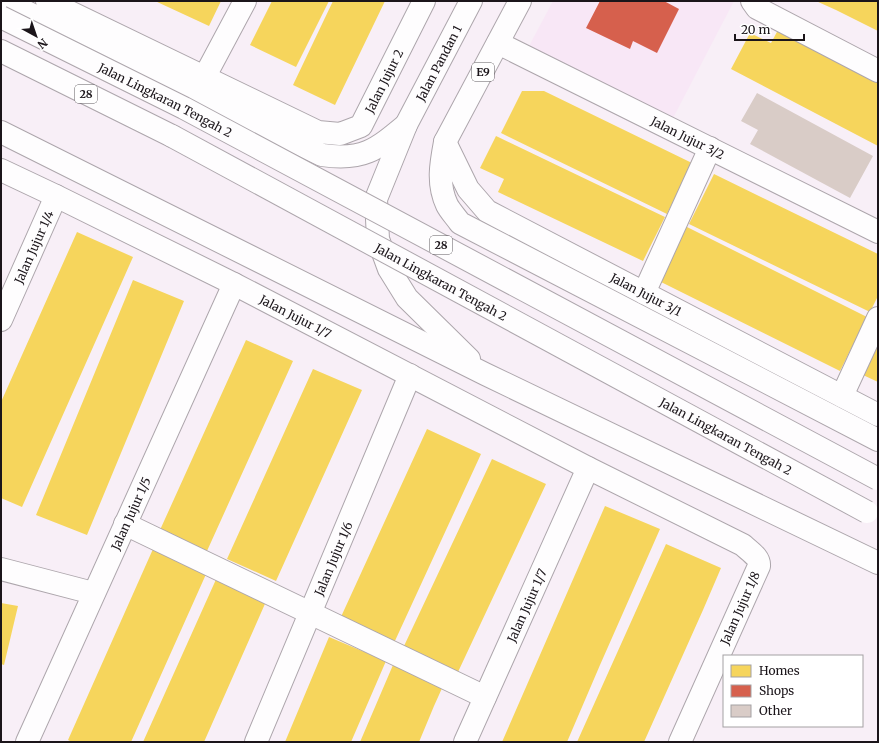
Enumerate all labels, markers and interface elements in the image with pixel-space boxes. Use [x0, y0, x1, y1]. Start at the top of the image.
north arrow [16, 16, 56, 56]
scale bar [735, 16, 804, 42]
street label: Jalan Pandan 1 [412, 22, 465, 104]
text: 20 m [741, 22, 770, 37]
text: N [34, 36, 50, 52]
street label: Jalan Jujur 2 [361, 47, 406, 116]
street label: Jalan Lingkaran Tengah 2 [95, 59, 235, 140]
road number: E9 [472, 63, 494, 81]
road number: 28 [75, 85, 97, 103]
street label: Jalan Jujur 3/2 [648, 112, 727, 162]
street label: Jalan Jujur 1/4 [10, 207, 56, 287]
road number: 28 [430, 236, 452, 254]
street label: Jalan Lingkaran Tengah 2 [372, 239, 510, 323]
street label: Jalan Jujur 3/1 [607, 269, 685, 319]
street label: Jalan Jujur 1/7 [256, 291, 334, 341]
street label: Jalan Lingkaran Tengah 2 [657, 393, 795, 478]
street label: Jalan Jujur 1/5 [107, 474, 153, 553]
street label: Jalan Jujur 1/6 [310, 519, 355, 599]
street label: Jalan Jujur 1/7 [503, 566, 549, 645]
street label: Jalan Jujur 1/8 [717, 569, 763, 648]
legend [723, 655, 863, 727]
text: Homes [759, 663, 800, 678]
text: Shops [759, 683, 794, 698]
text: Other [759, 703, 793, 718]

